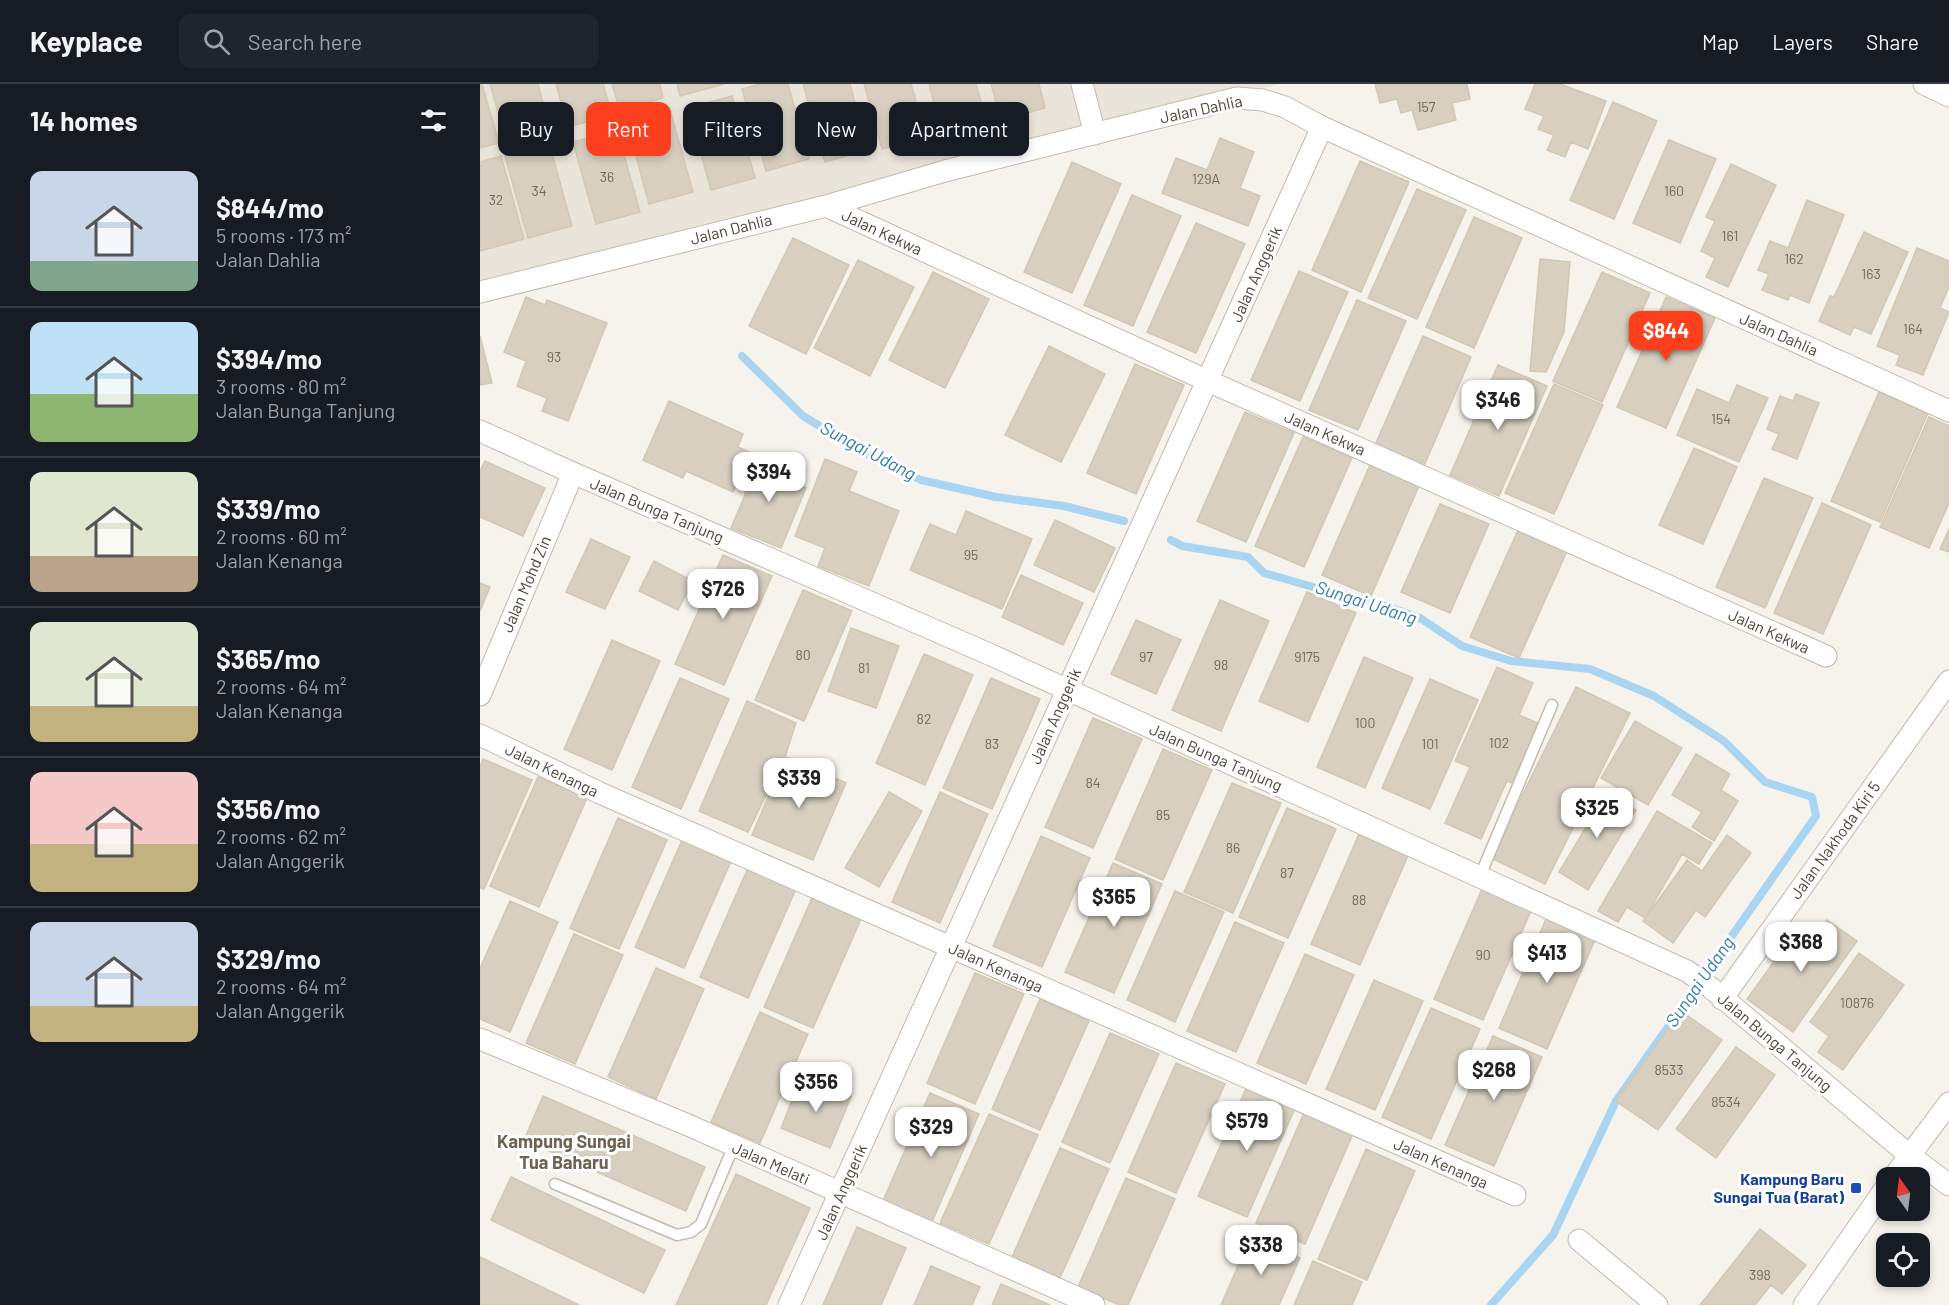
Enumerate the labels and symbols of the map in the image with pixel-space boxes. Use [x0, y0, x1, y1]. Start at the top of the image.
street label: Jalan Dahlia [1158, 91, 1244, 126]
house number: 157 [1417, 98, 1436, 115]
house number: 36 [600, 168, 614, 185]
house number: 129A [1192, 170, 1221, 187]
house number: 34 [532, 182, 546, 199]
house number: 160 [1664, 182, 1684, 199]
house number: 32 [489, 191, 503, 208]
street label: Jalan Kekwa [839, 205, 926, 258]
street label: Jalan Dahlia [688, 209, 774, 248]
street label: Jalan Anggerik [1226, 223, 1285, 325]
house number: 161 [1722, 227, 1738, 244]
house number: 162 [1784, 250, 1804, 267]
house number: 163 [1861, 265, 1881, 282]
street label: Jalan Dahlia [1737, 308, 1821, 359]
pin: $844 [1630, 311, 1702, 362]
house number: 164 [1903, 320, 1923, 337]
house number: 93 [547, 348, 561, 365]
pin: $346 [1462, 380, 1534, 431]
street label: Jalan Kekwa [1282, 406, 1369, 459]
house number: 154 [1711, 410, 1731, 427]
water label: Sungai Udang [817, 416, 920, 484]
pin: $394 [733, 452, 805, 503]
street label: Jalan Bunga Tanjung [587, 473, 727, 546]
street label: Jalan Mohd Zin [497, 533, 554, 635]
house number: 95 [964, 546, 978, 563]
pin: $726 [687, 569, 759, 620]
water label: Sungai Udang [1313, 575, 1420, 629]
street label: Jalan Kekwa [1726, 604, 1813, 657]
house number: 80 [795, 646, 811, 663]
house number: 97 [1139, 648, 1153, 665]
house number: 9175 [1294, 648, 1320, 665]
house number: 98 [1214, 656, 1228, 673]
house number: 81 [858, 659, 870, 676]
street label: Jalan Anggerik [1025, 665, 1084, 767]
house number: 82 [917, 710, 931, 727]
house number: 100 [1355, 714, 1375, 731]
street label: Jalan Bunga Tanjung [1147, 719, 1286, 794]
house number: 102 [1489, 734, 1509, 751]
house number: 83 [985, 735, 999, 752]
house number: 101 [1421, 735, 1439, 752]
street label: Jalan Kenanga [503, 739, 602, 800]
pin: $339 [763, 758, 835, 809]
house number: 84 [1085, 774, 1101, 791]
street label: Jalan Nakhoda Kiri 5 [1786, 777, 1884, 902]
pin: $325 [1561, 788, 1633, 839]
house number: 85 [1156, 806, 1170, 823]
house number: 86 [1226, 839, 1240, 856]
house number: 87 [1280, 864, 1294, 881]
pin: $365 [1078, 877, 1150, 928]
house number: 88 [1352, 891, 1366, 908]
pin: $368 [1765, 922, 1837, 973]
water label: Sungai Udang [1660, 932, 1738, 1031]
pin: $413 [1511, 933, 1583, 984]
street label: Jalan Kenanga [946, 937, 1046, 996]
house number: 90 [1475, 946, 1491, 963]
street label: Jalan Bunga Tanjung [1714, 988, 1836, 1095]
house number: 10876 [1840, 994, 1874, 1011]
pin: $268 [1458, 1050, 1530, 1101]
house number: 8533 [1655, 1061, 1683, 1078]
pin: $356 [780, 1062, 852, 1113]
house number: 8534 [1711, 1093, 1741, 1110]
pin: $579 [1211, 1101, 1283, 1152]
pin: $329 [895, 1107, 967, 1158]
district label: Kampung Sungai Tua Baharu [497, 1130, 631, 1173]
street label: Jalan Kenanga [1391, 1133, 1491, 1192]
street label: Jalan Melati [730, 1137, 813, 1188]
street label: Jalan Anggerik [811, 1141, 870, 1243]
north arrow [1876, 1167, 1930, 1221]
place label: Kampung Baru Sungai Tua (Barat) [1714, 1169, 1844, 1206]
marker: Kampung Baru Sungai Tua (Barat) [1849, 1181, 1863, 1195]
pin: $338 [1225, 1225, 1297, 1276]
house number: 398 [1749, 1266, 1771, 1283]

